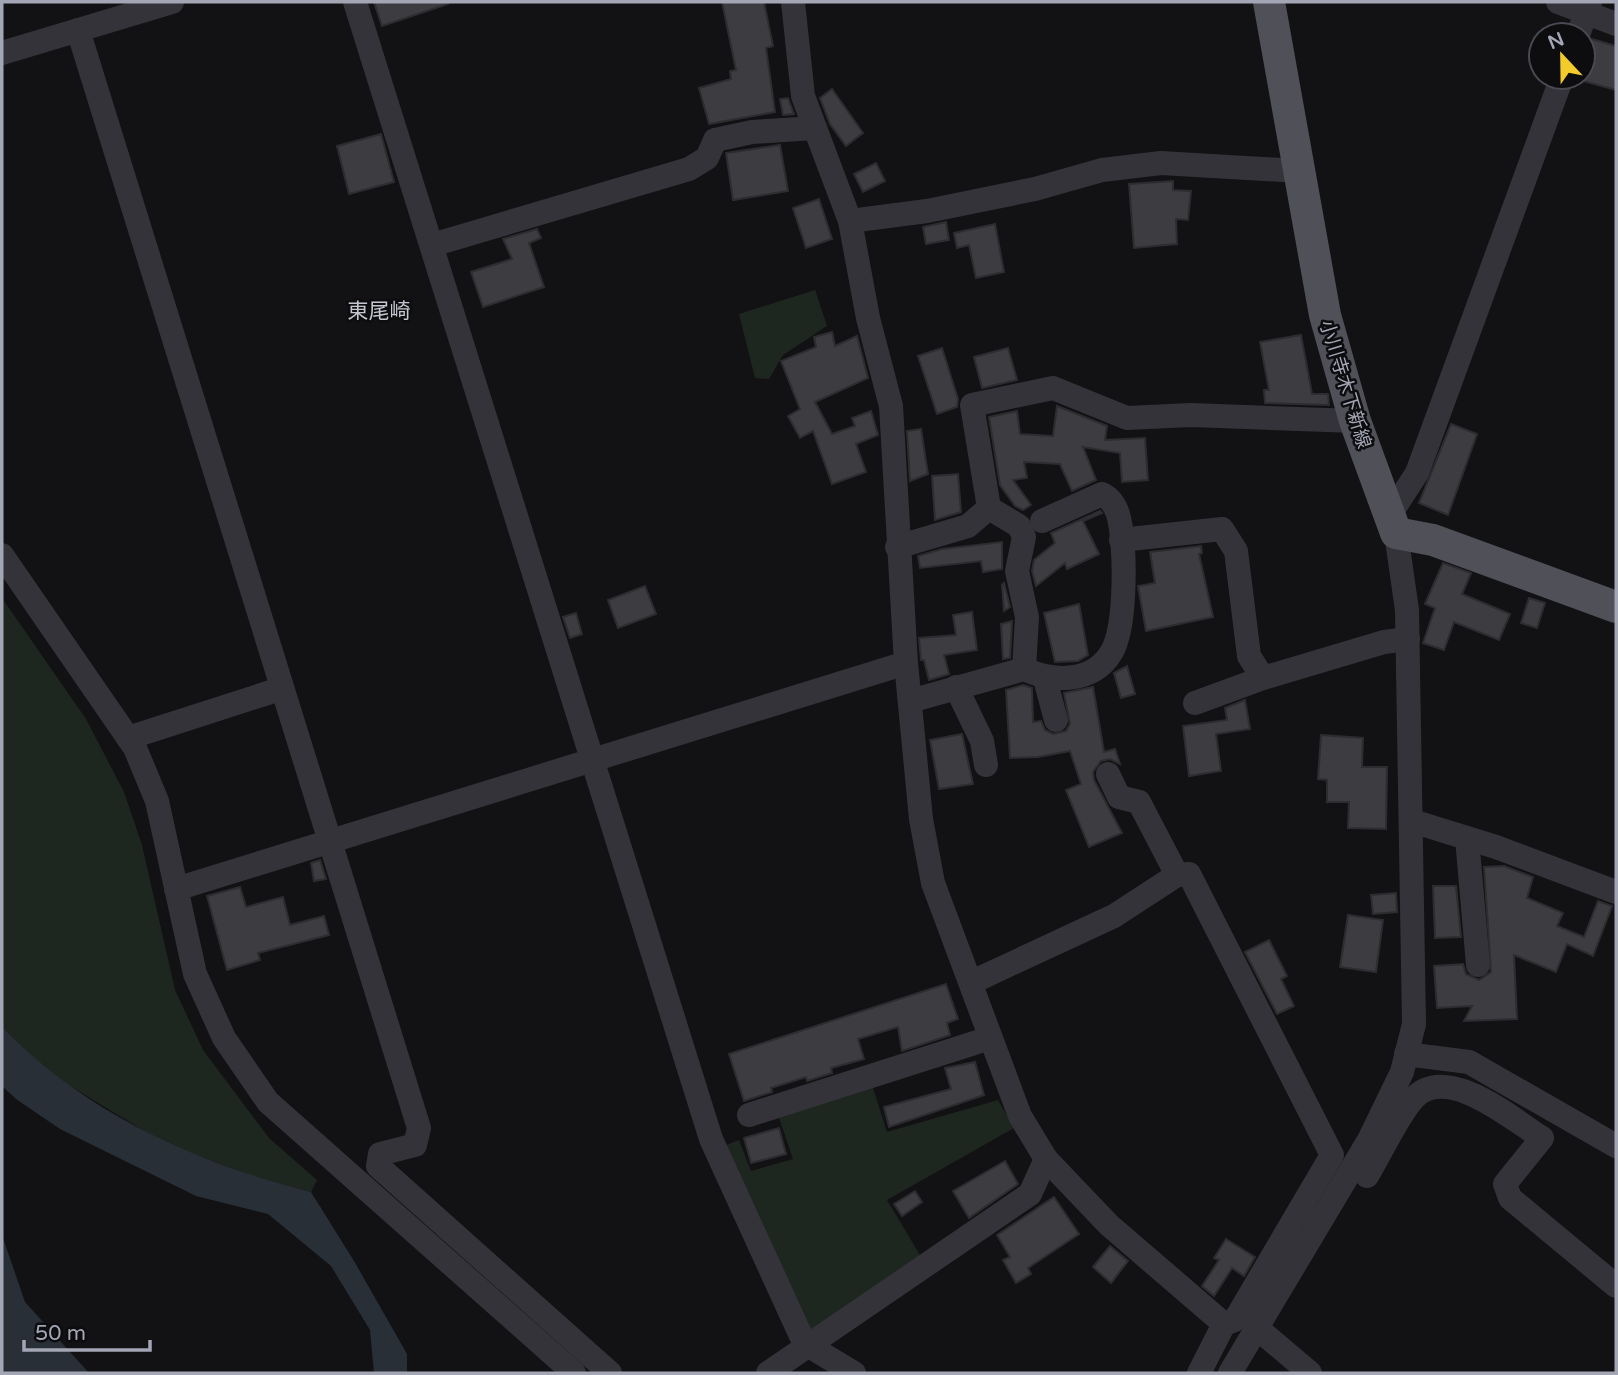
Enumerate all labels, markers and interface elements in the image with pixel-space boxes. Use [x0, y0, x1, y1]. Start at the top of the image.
north arrow [1527, 21, 1597, 91]
text: N [1545, 28, 1567, 54]
district label: 東尾崎 [348, 299, 411, 324]
street label: 小川寺木下新線 [1315, 317, 1375, 451]
scale bar [24, 1308, 150, 1352]
text: 50 m [35, 1321, 86, 1346]

